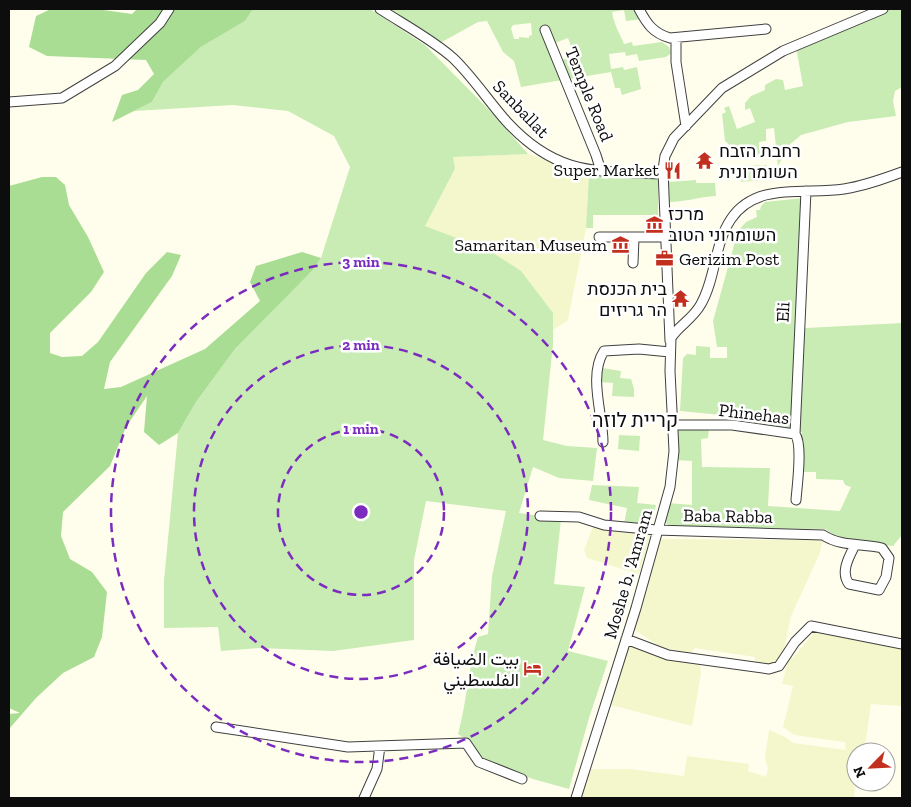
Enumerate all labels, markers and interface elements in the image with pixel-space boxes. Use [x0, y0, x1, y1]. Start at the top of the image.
street label: Temple Road [560, 44, 618, 145]
street label: Sanballat [488, 76, 554, 143]
place label: רחבת הזבח השומרונית [719, 140, 801, 183]
temple icon: רחבת הזבח השומרונית [695, 151, 715, 171]
place label: Super Market [554, 159, 659, 181]
restaurant icon: Super Market [663, 160, 683, 180]
place label: מרכז השומרוני הטוב [668, 203, 776, 246]
museum icon: מרכז השומרוני הטוב [644, 214, 664, 234]
place label: Samaritan Museum [455, 234, 607, 256]
museum icon: Samaritan Museum [611, 235, 631, 255]
place label: Gerizim Post [679, 248, 780, 270]
office icon: Gerizim Post [655, 249, 675, 269]
text: 3 min [342, 253, 380, 271]
place label: בית הכנסת הר גריזים [587, 278, 668, 321]
temple icon: בית הכנסת הר גריזים [671, 289, 691, 309]
street label: Eli [771, 301, 795, 323]
text: 2 min [342, 336, 380, 354]
street label: Phinehas [717, 399, 791, 429]
district label: קריית לוזה [592, 408, 678, 432]
text: 1 min [343, 420, 379, 438]
centre of rings [352, 503, 370, 521]
street label: Baba Rabba [683, 504, 773, 528]
street label: Moshe b. 'Amram [599, 506, 657, 641]
place label: بيت الضيافة الفلسطيني [433, 648, 519, 695]
hotel icon: بيت الضيافة الفلسطيني [523, 659, 543, 679]
north arrow [846, 742, 896, 792]
text: N [850, 763, 870, 780]

